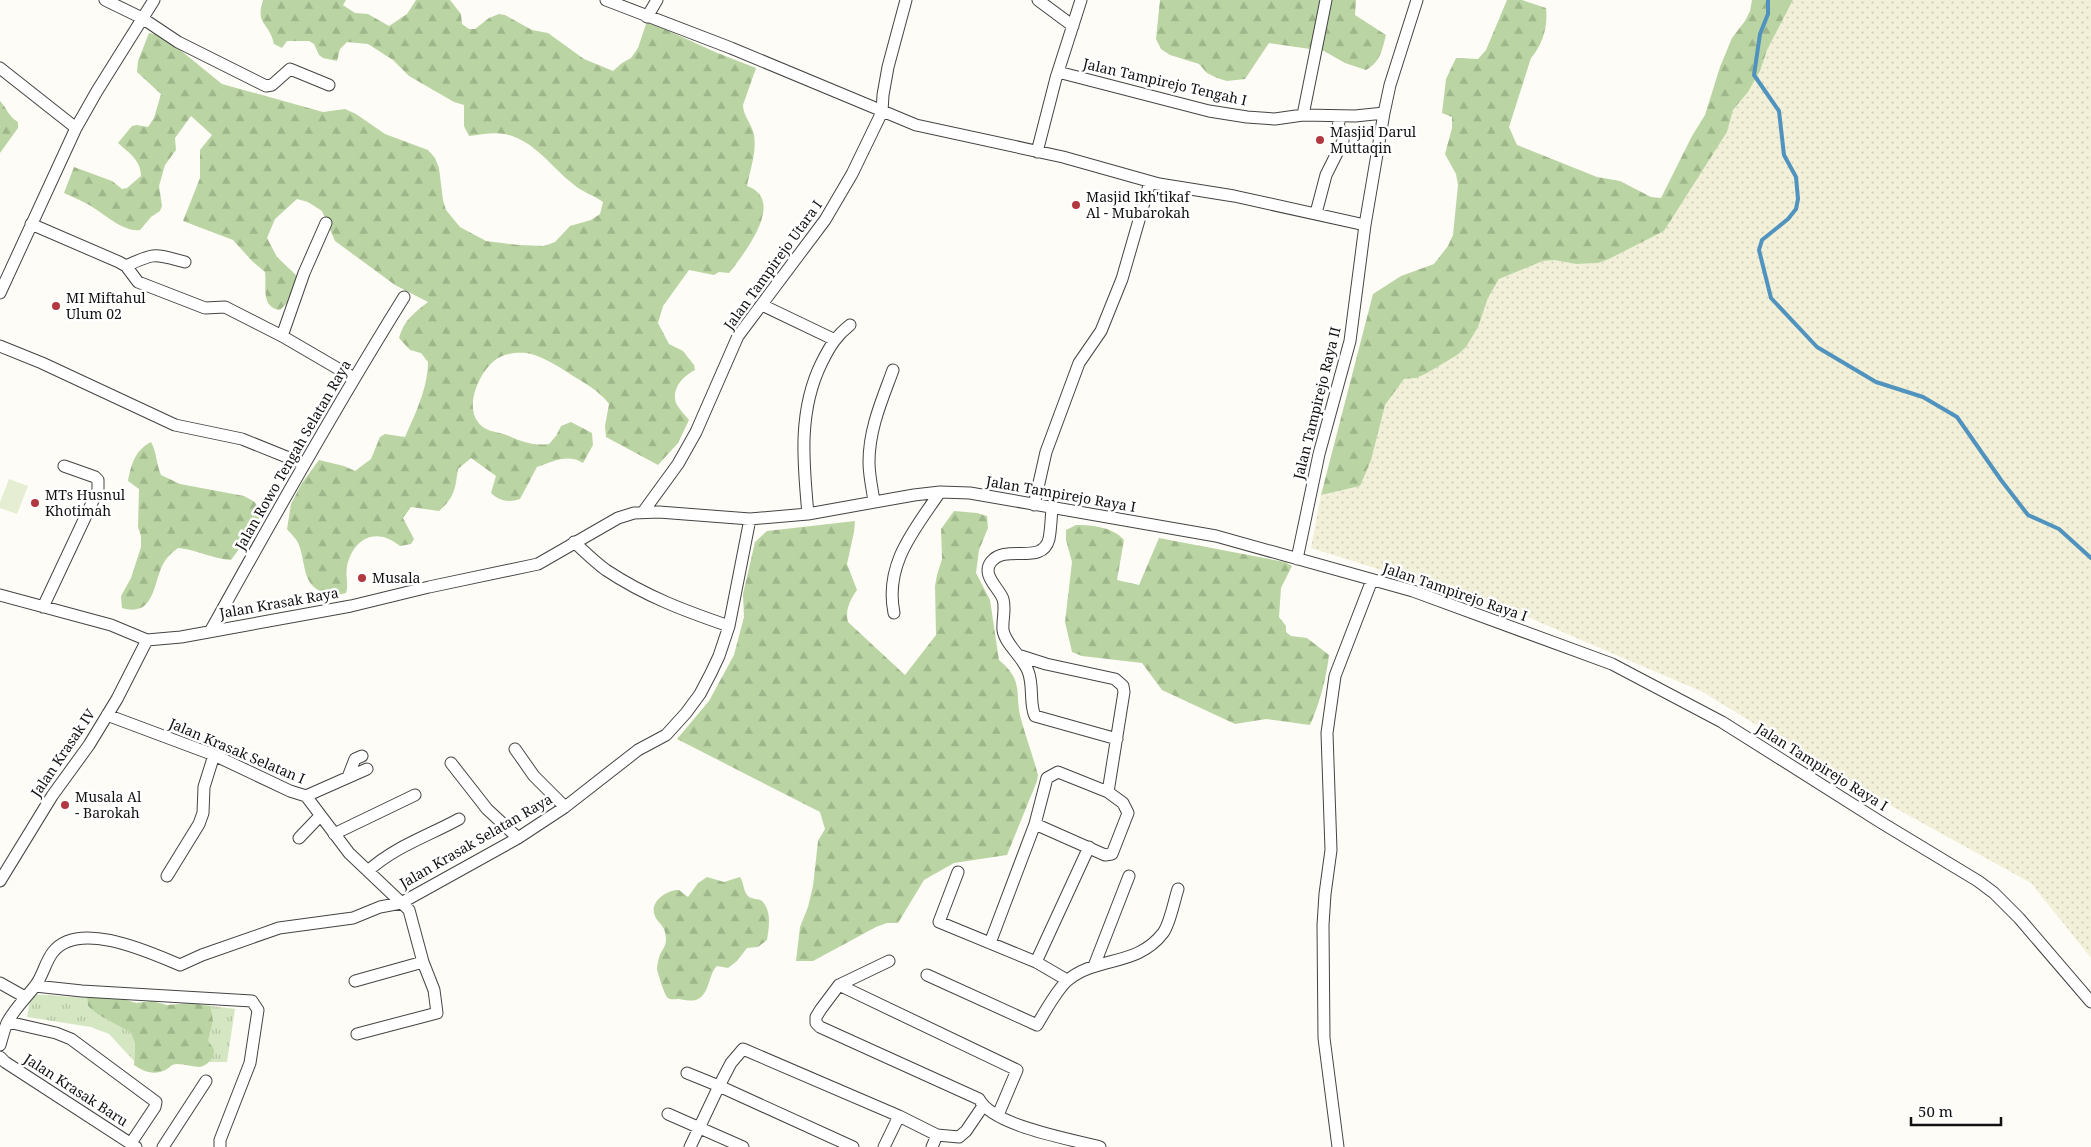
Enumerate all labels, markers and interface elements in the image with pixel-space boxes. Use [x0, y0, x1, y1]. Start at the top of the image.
street label: Jalan Tampirejo Tengah I [1080, 53, 1249, 110]
place label: Masjid Darul Muttaqin [1330, 122, 1417, 157]
marker: Masjid Darul Muttaqin [1314, 134, 1326, 146]
place label: Masjid Ikh'tikaf Al - Mubarokah [1086, 187, 1191, 222]
street label: Jalan Tampirejo Utara I [718, 196, 826, 334]
marker: Masjid Ikh'tikaf Al - Mubarokah [1070, 199, 1082, 211]
place label: MI Miftahul Ulum 02 [66, 288, 146, 323]
marker: MI Miftahul Ulum 02 [50, 300, 62, 312]
street label: Jalan Tampirejo Raya II [1288, 325, 1345, 482]
street label: Jalan Rowo Tengah Selatan Raya [230, 356, 355, 554]
street label: Jalan Tampirejo Raya I [984, 471, 1137, 516]
place label: MTs Husnul Khotimah [45, 485, 126, 520]
marker: MTs Husnul Khotimah [29, 497, 41, 509]
street label: Jalan Tampirejo Raya I [1380, 558, 1530, 625]
place label: Musala [372, 568, 421, 587]
marker: Musala [356, 572, 368, 584]
street label: Jalan Krasak Raya [217, 583, 340, 622]
street label: Jalan Krasak IV [26, 705, 99, 801]
street label: Jalan Krasak Selatan I [165, 713, 308, 788]
street label: Jalan Tampirejo Raya I [1752, 718, 1892, 815]
place label: Musala Al - Barokah [75, 787, 142, 822]
street label: Jalan Krasak Selatan Raya [395, 789, 556, 893]
marker: Musala Al - Barokah [59, 799, 71, 811]
street label: Jalan Krasak Baru [20, 1048, 132, 1130]
scale bar [1911, 1094, 2001, 1126]
text: 50 m [1918, 1101, 1953, 1121]

